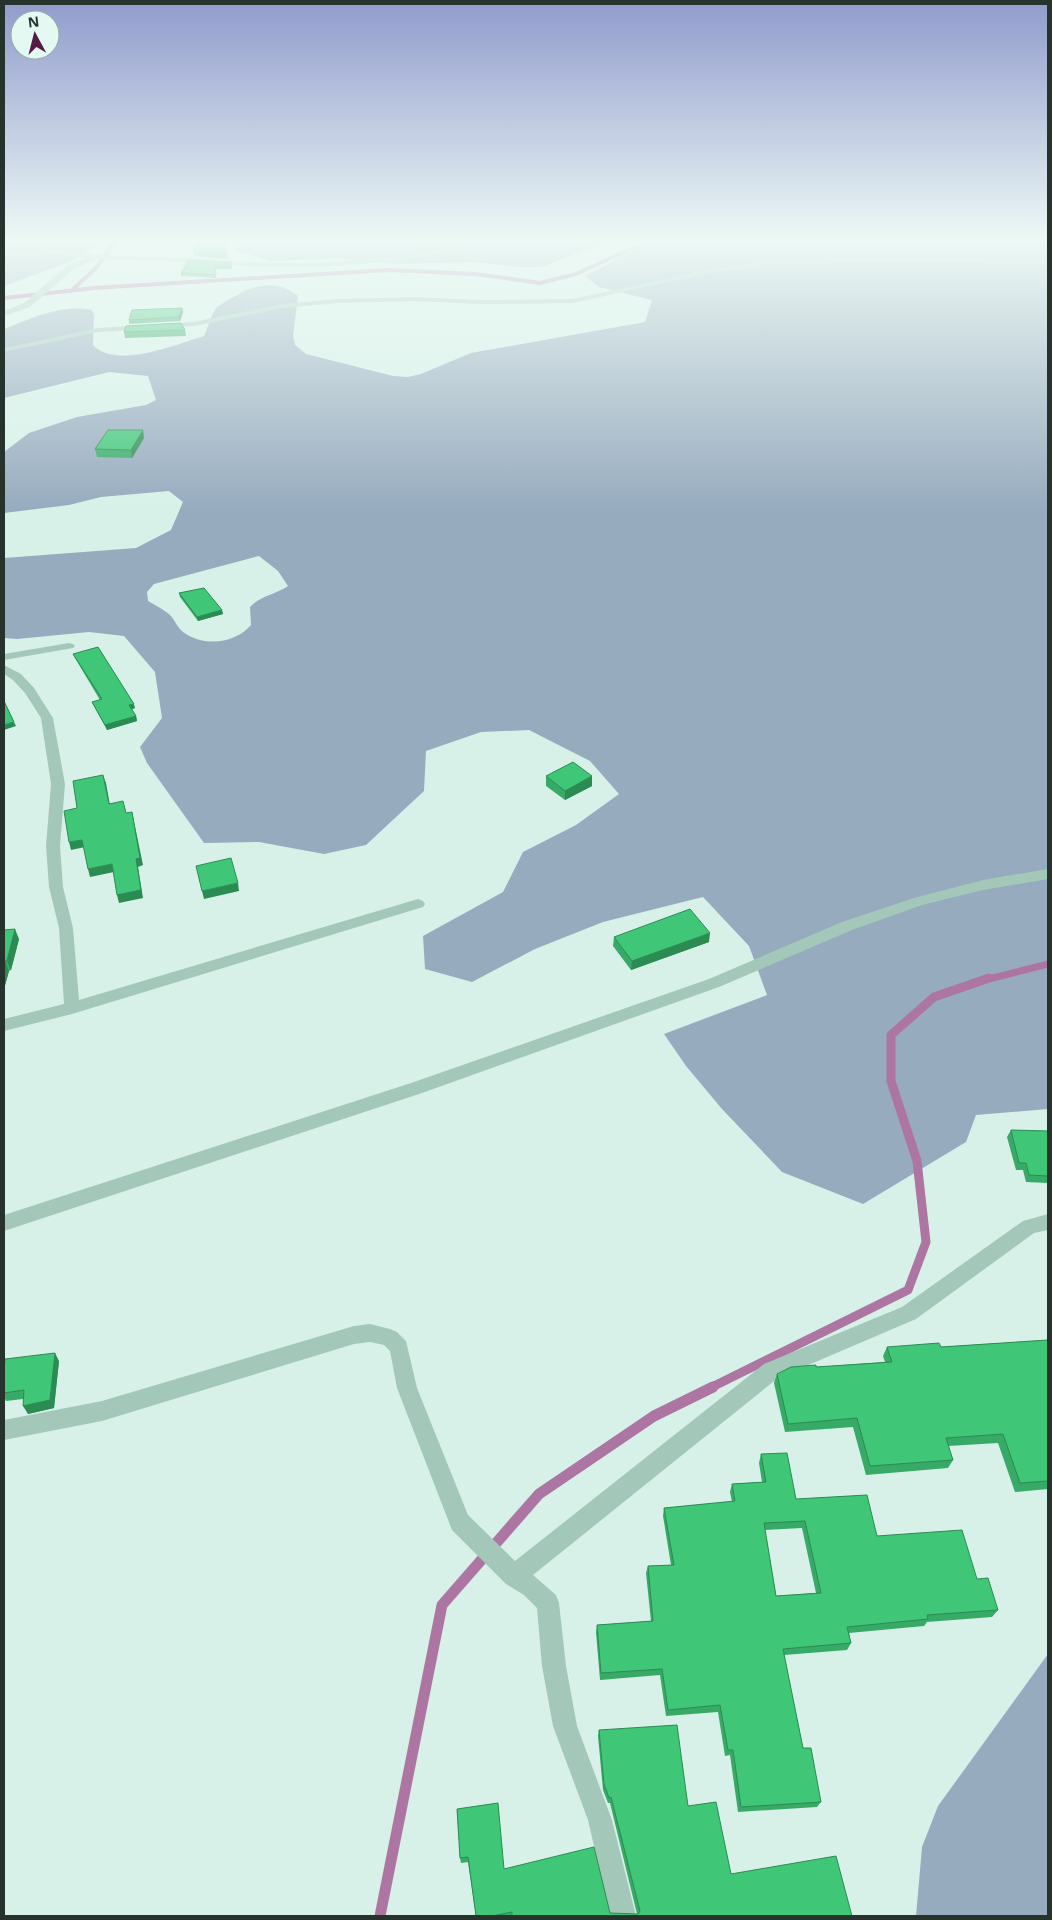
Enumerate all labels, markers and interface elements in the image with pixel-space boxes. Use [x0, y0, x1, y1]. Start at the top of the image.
north arrow [10, 10, 60, 60]
text: N [27, 11, 40, 32]

